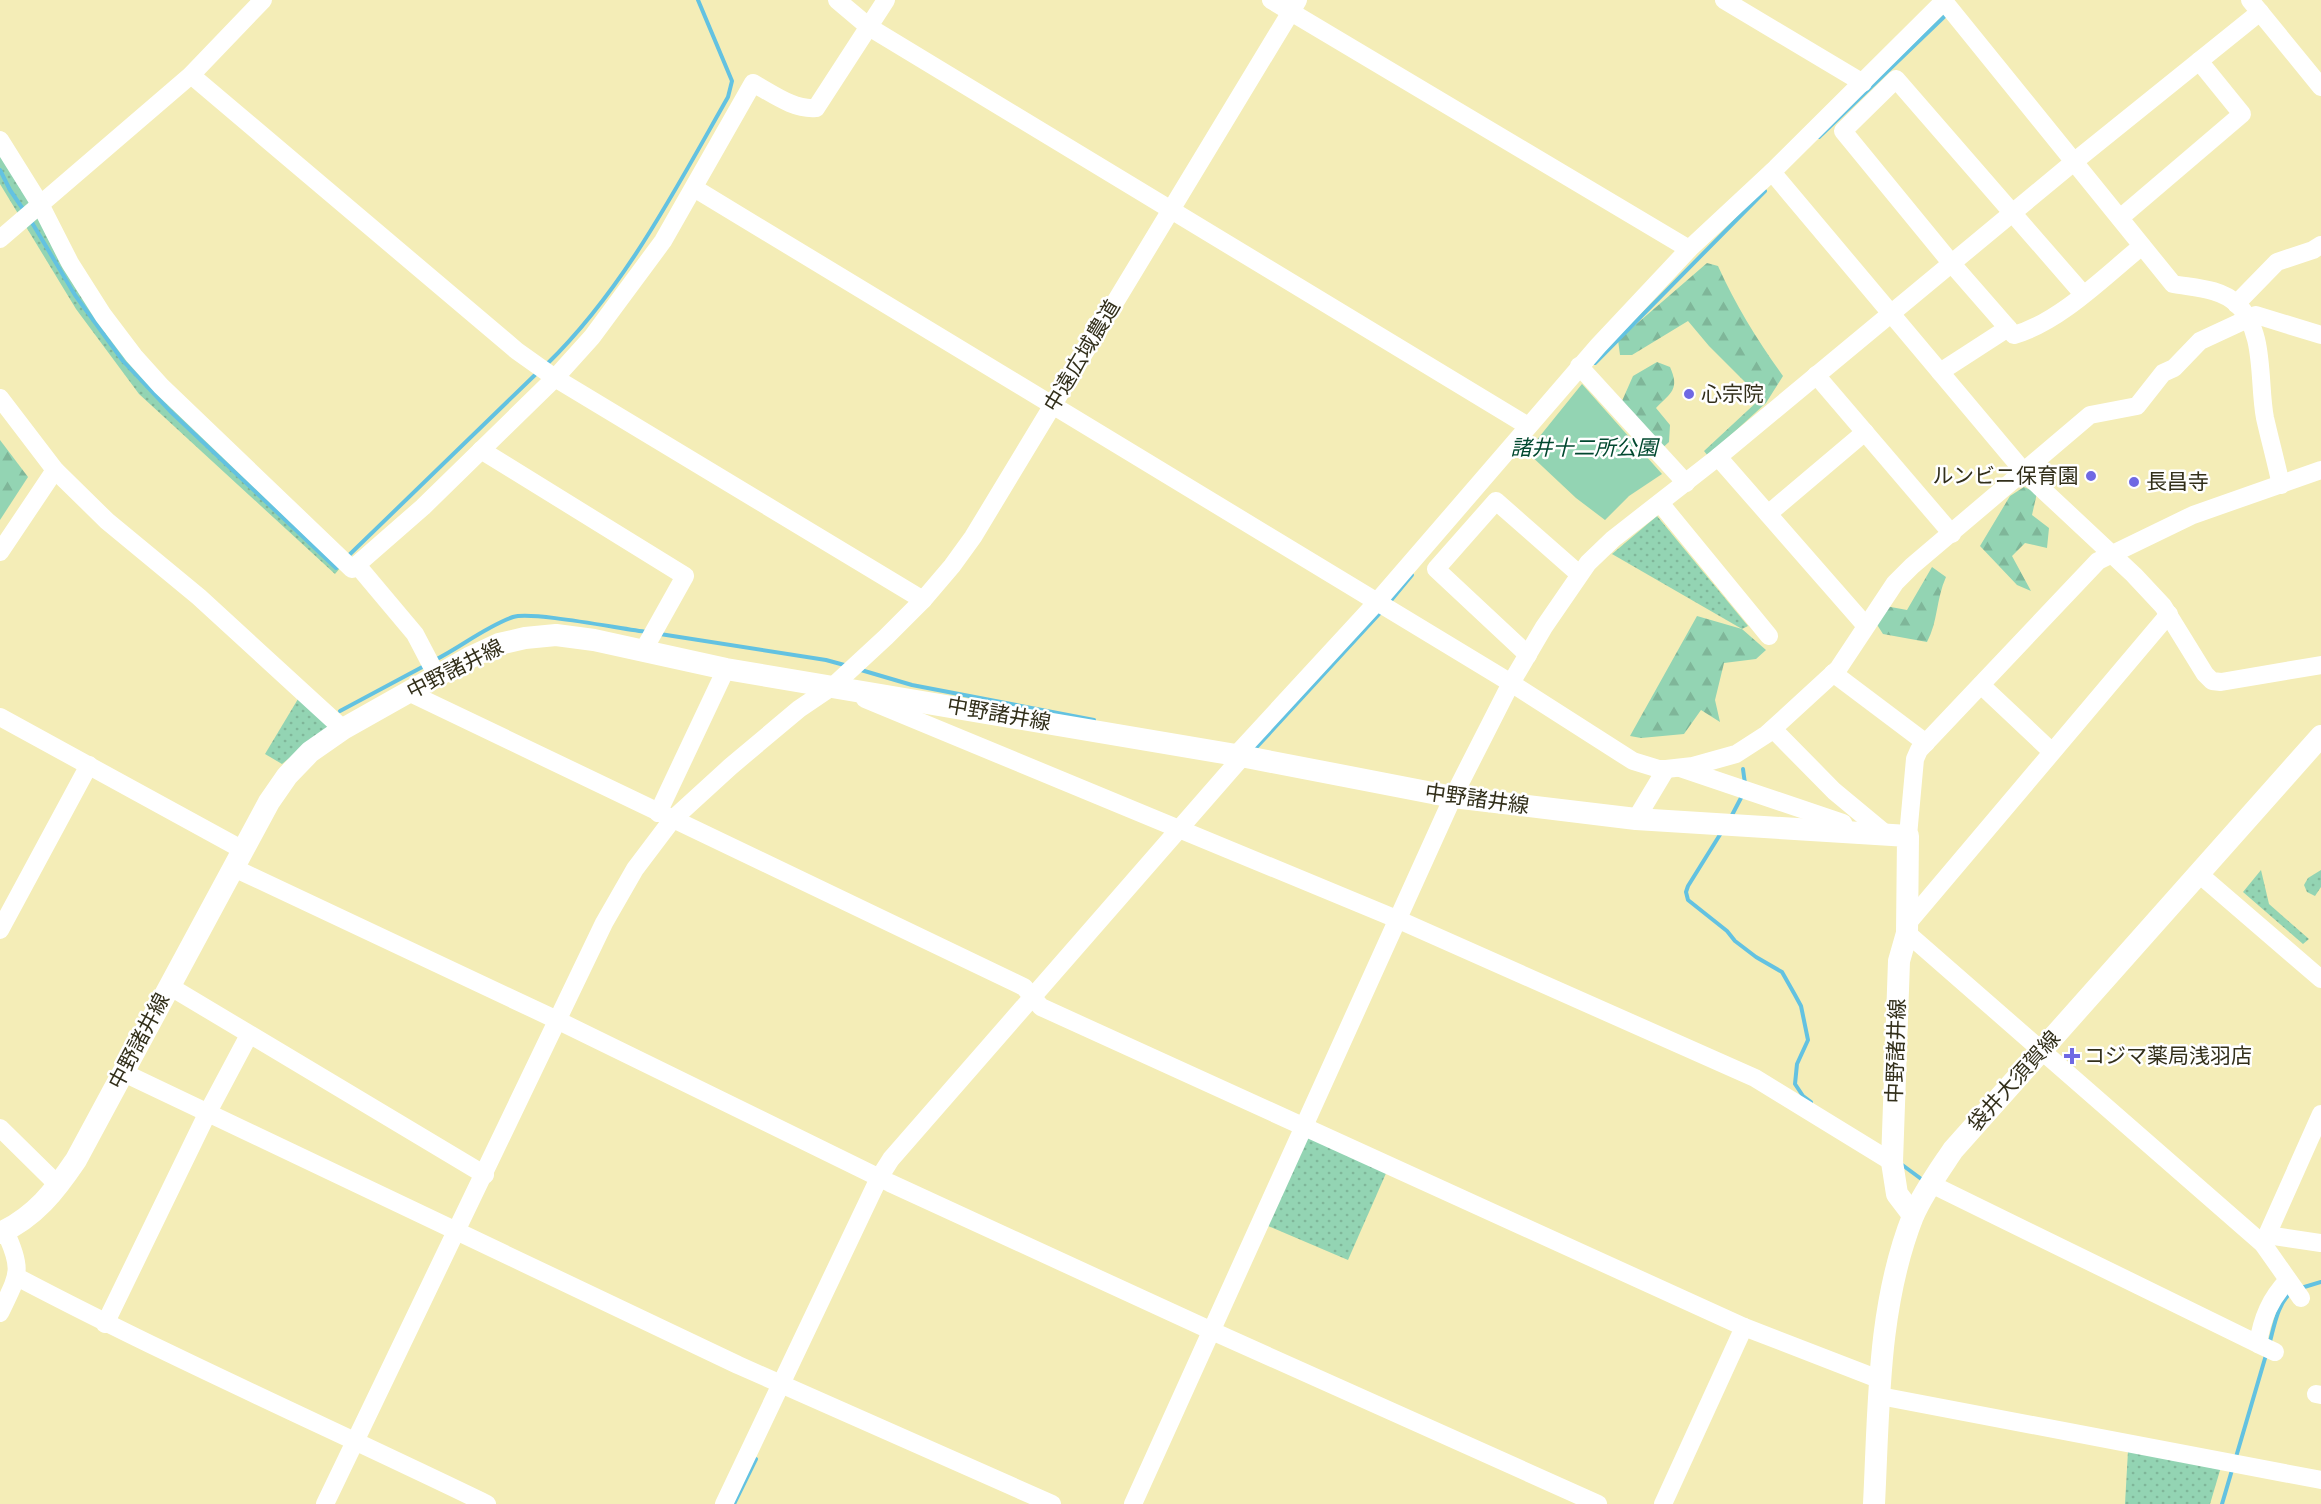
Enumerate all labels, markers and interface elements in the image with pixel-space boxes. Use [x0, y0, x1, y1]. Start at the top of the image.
street label: 中遠広域農道 [1038, 295, 1126, 417]
place label: 心宗院 [1701, 380, 1764, 407]
marker: 心宗院 [1682, 387, 1696, 401]
park label: 諸井十二所公園 [1511, 434, 1660, 461]
place label: ルンビニ保育園 [1932, 462, 2079, 489]
place label: 長昌寺 [2146, 468, 2209, 495]
marker: ルンビニ保育園 [2084, 469, 2098, 483]
marker: 長昌寺 [2127, 475, 2141, 489]
street label: 中野諸井線 [402, 633, 508, 704]
street label: 中野諸井線 [945, 691, 1053, 736]
street label: 中野諸井線 [1423, 778, 1531, 819]
street label: 中野諸井線 [102, 988, 175, 1093]
street label: 中野諸井線 [1880, 998, 1911, 1104]
street label: 袋井大須賀線 [1961, 1025, 2066, 1137]
place label: コジマ薬局浅羽店 [2084, 1042, 2252, 1069]
marker: コジマ薬局浅羽店 [2065, 1049, 2079, 1063]

